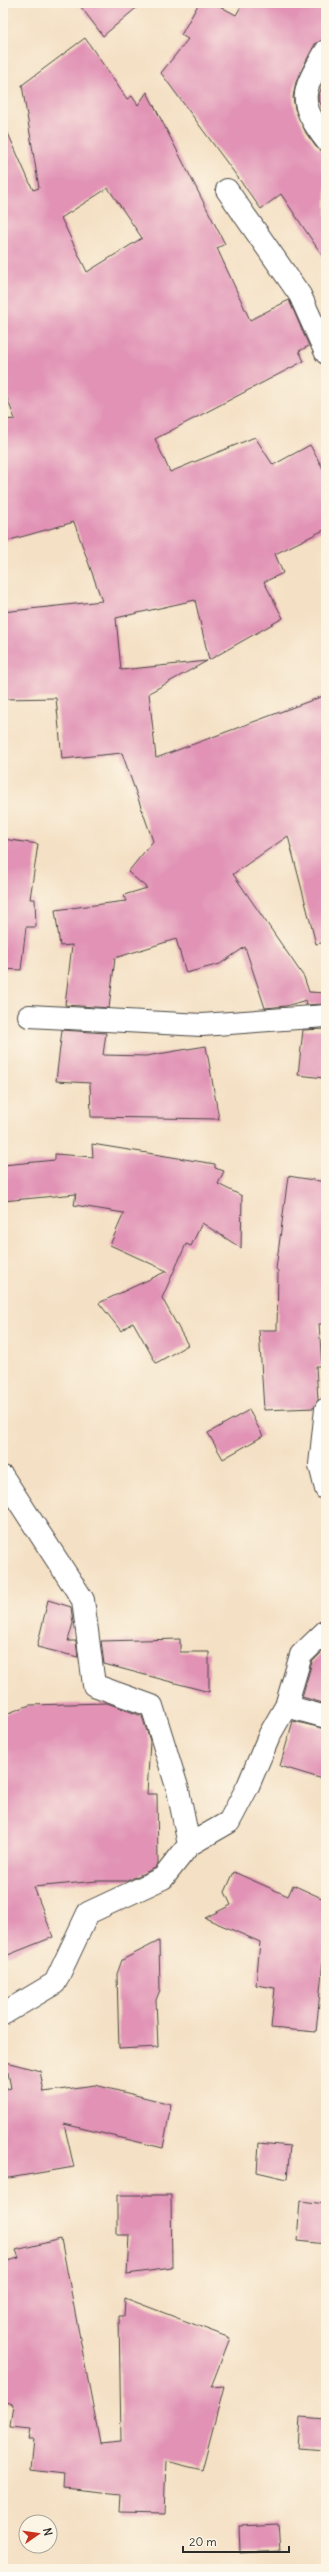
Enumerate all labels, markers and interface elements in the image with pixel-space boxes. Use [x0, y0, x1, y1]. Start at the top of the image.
north arrow [18, 2514, 58, 2554]
text: N [40, 2526, 55, 2537]
scale bar [183, 2528, 289, 2554]
text: 20 m [189, 2534, 217, 2549]

